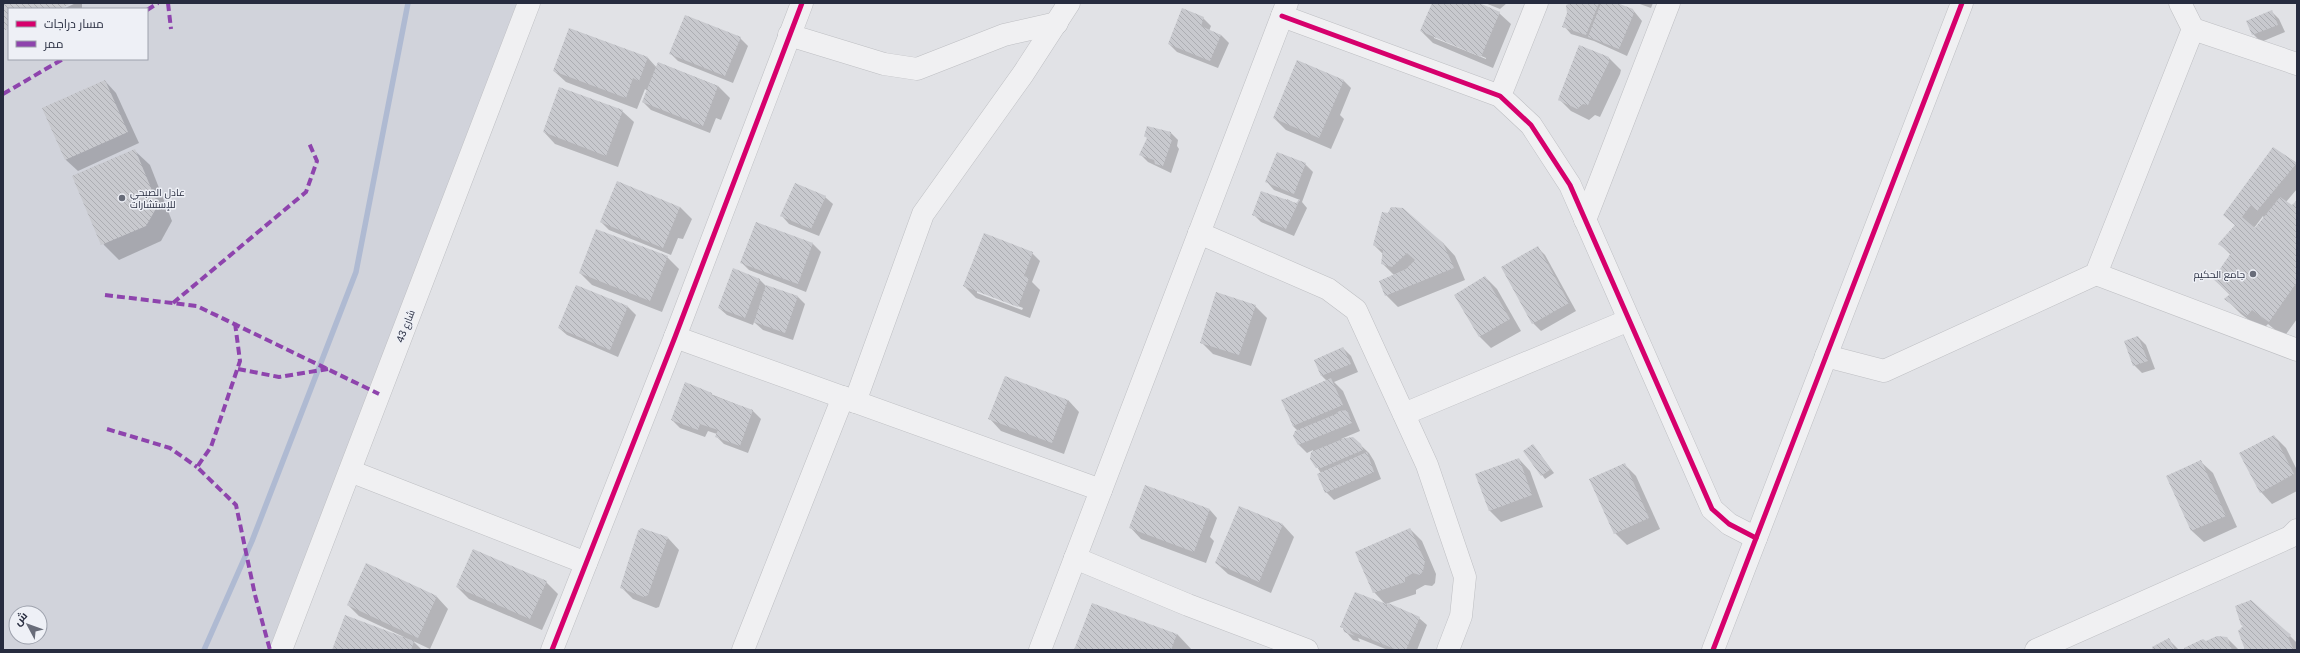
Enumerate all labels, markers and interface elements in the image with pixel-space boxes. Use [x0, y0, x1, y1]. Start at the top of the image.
legend [8, 8, 148, 60]
text: مسار دراجات [44, 15, 104, 32]
text: ممر [43, 35, 63, 52]
place label: عادل الصبحي للإستشارات [130, 185, 185, 212]
marker: عادل الصبحي للإستشارات [117, 193, 127, 203]
place label: جامع الحكيم [2194, 267, 2245, 282]
marker: جامع الحكيم [2248, 269, 2258, 279]
street label: شارع 43 [392, 308, 419, 345]
north arrow [8, 605, 48, 645]
text: ش [10, 608, 31, 629]

